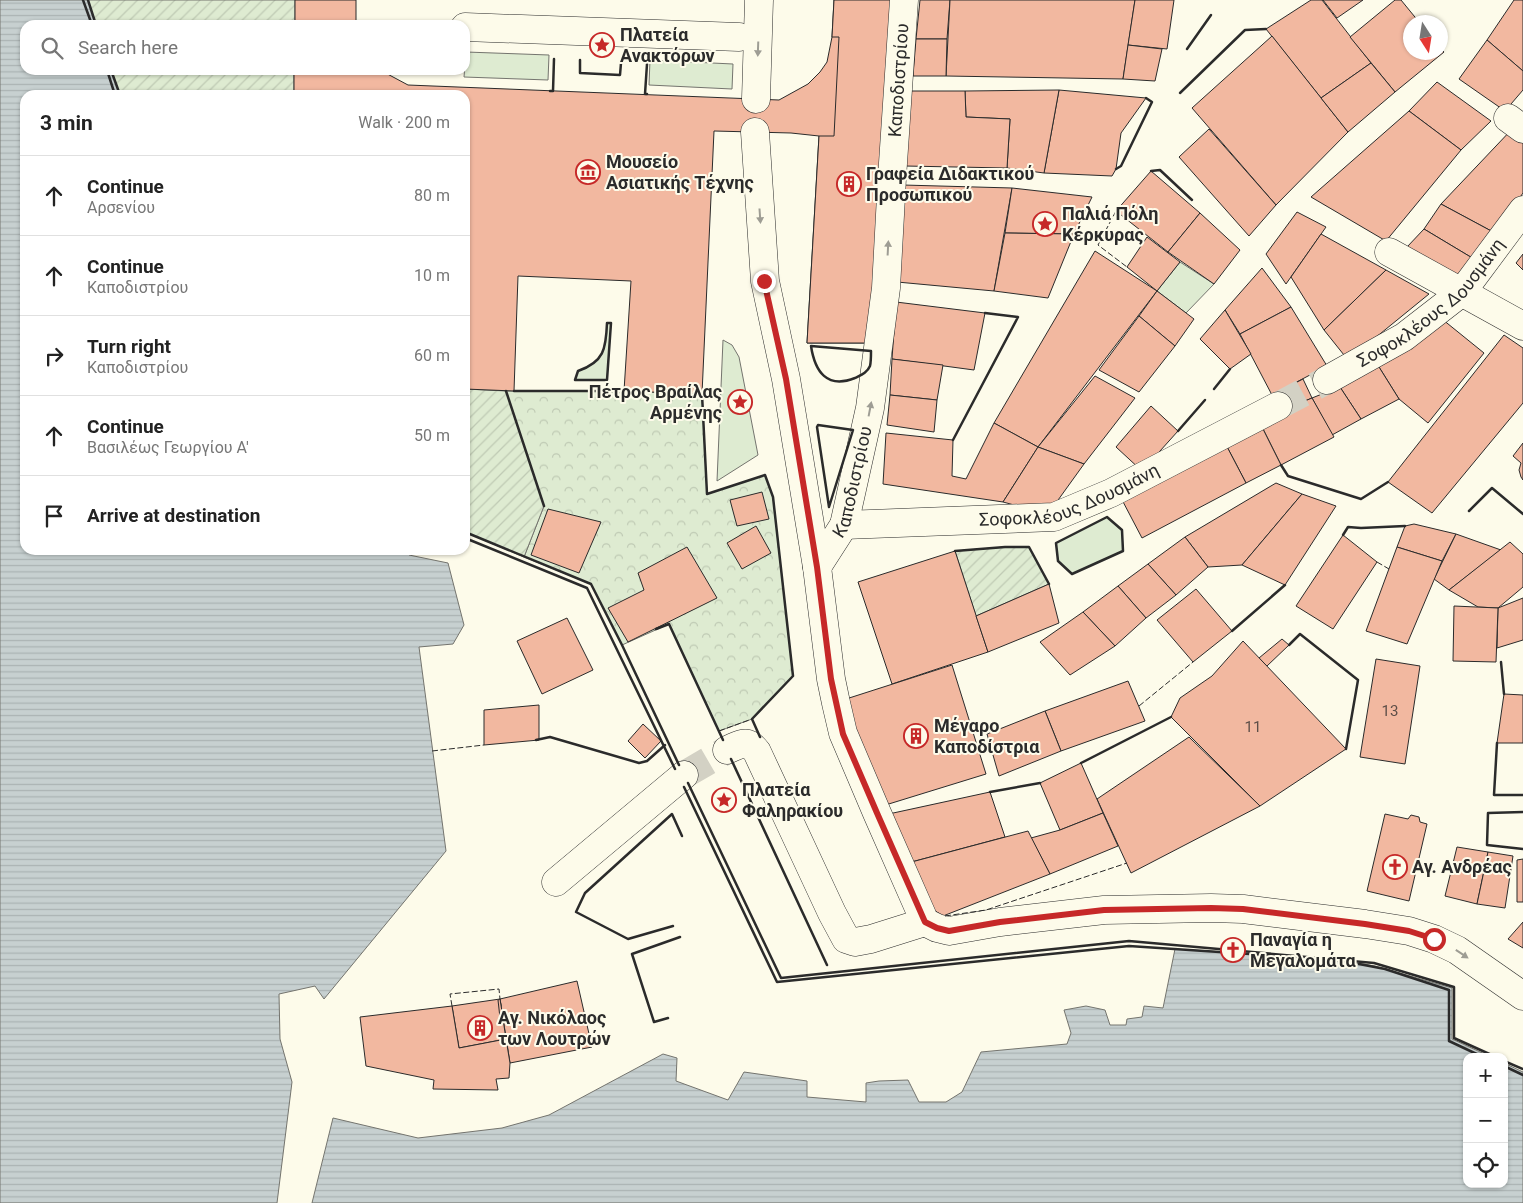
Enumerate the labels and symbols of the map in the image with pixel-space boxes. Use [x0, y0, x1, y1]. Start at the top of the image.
north arrow [1403, 15, 1448, 60]
street label: Καποδιστρίου [884, 23, 912, 138]
place label: Πλατεία Ανακτόρων [620, 24, 715, 66]
place icon: Πλατεία Ανακτόρων [589, 32, 615, 58]
one-way arrow [753, 41, 761, 57]
place label: Μουσείο Ασιατικής Τέχνης [606, 151, 754, 194]
museum icon: Μουσείο Ασιατικής Τέχνης [575, 159, 601, 185]
place label: Γραφεία Διδακτικού Προσωπικού [866, 163, 1035, 205]
building icon: Γραφεία Διδακτικού Προσωπικού [836, 171, 862, 197]
place label: Παλιά Πόλη Κέρκυρας [1062, 203, 1158, 245]
one-way arrow [757, 208, 765, 224]
place icon: Παλιά Πόλη Κέρκυρας [1032, 211, 1058, 237]
street label: Σοφοκλέους Δουσμάνη [1353, 234, 1508, 371]
one-way arrow [885, 240, 893, 256]
route end [753, 270, 776, 293]
place label: Πέτρος Βραίλας Αρμένης [589, 381, 722, 423]
place icon: Πέτρος Βραίλας Αρμένης [727, 389, 753, 415]
one-way arrow [866, 402, 874, 417]
street label: Καποδιστρίου [828, 424, 876, 541]
street label: Σοφοκλέους Δουσμάνη [979, 459, 1163, 530]
house number: 13 [1382, 702, 1398, 720]
place label: Μέγαρο Καποδίστρια [934, 715, 1040, 757]
house number: 11 [1245, 718, 1261, 736]
building icon: Μέγαρο Καποδίστρια [903, 723, 929, 749]
place label: Πλατεία Φαληρακίου [742, 779, 843, 821]
place icon: Πλατεία Φαληρακίου [711, 787, 737, 813]
church icon: Αγ. Ανδρέας [1382, 854, 1408, 880]
place label: Αγ. Ανδρέας [1412, 856, 1512, 877]
route start [1423, 928, 1446, 951]
place label: Παναγία η Μεγαλομάτα [1250, 929, 1357, 971]
church icon: Παναγία η Μεγαλομάτα [1220, 937, 1246, 963]
one-way arrow [1455, 949, 1469, 959]
place label: Αγ. Νικόλαος των Λουτρών [498, 1007, 611, 1049]
building icon: Αγ. Νικόλαος των Λουτρών [467, 1015, 493, 1041]

